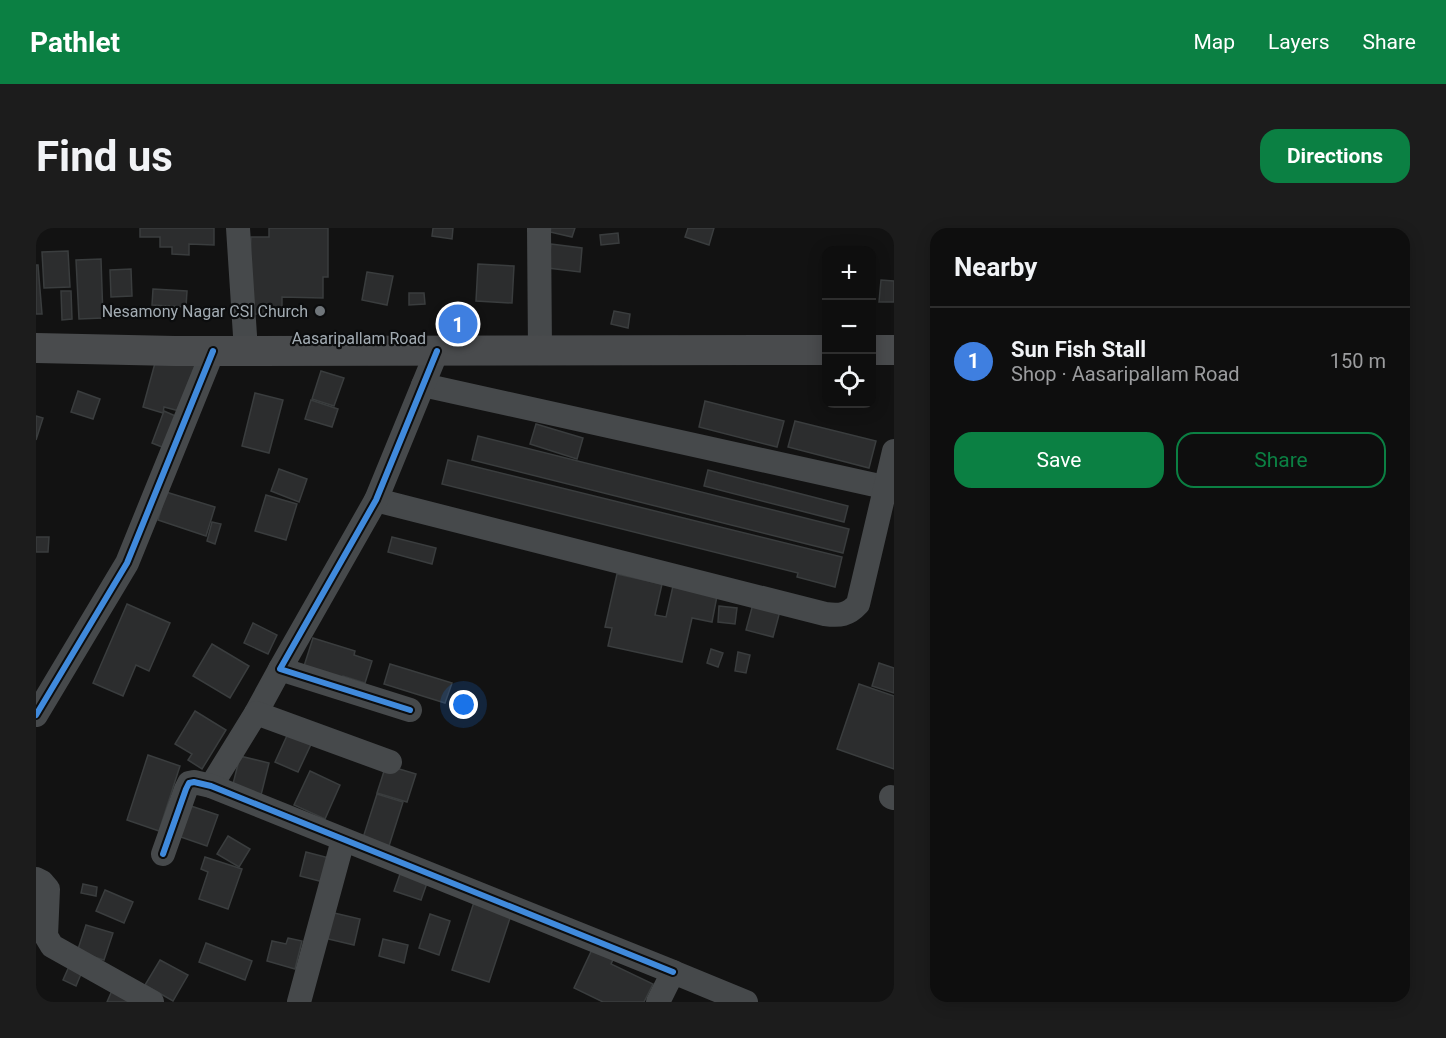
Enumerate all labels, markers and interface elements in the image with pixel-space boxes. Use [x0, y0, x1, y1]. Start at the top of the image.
text: Pathlet [30, 26, 120, 59]
text: Map [1193, 30, 1235, 54]
text: Layers [1268, 30, 1329, 54]
text: Share [1362, 30, 1416, 54]
button: Directions [1260, 129, 1410, 183]
text: Find us [36, 132, 173, 181]
map controls [822, 246, 876, 408]
button: + [822, 246, 876, 300]
text: Nearby [954, 252, 1037, 282]
button: − [822, 300, 876, 354]
place label: Nesamony Nagar CSI Church [102, 302, 308, 321]
pin: 1 [438, 302, 478, 346]
marker: Nesamony Nagar CSI Church [313, 304, 327, 318]
street label: Aasaripallam Road [292, 329, 426, 348]
text: Sun Fish Stall [1011, 337, 1146, 362]
text: 1 [968, 349, 979, 373]
text: 150 m [1330, 349, 1386, 373]
button: locate [822, 354, 876, 408]
text: Shop · Aasaripallam Road [1011, 362, 1240, 386]
button: Save [954, 432, 1164, 488]
button: Share [1176, 432, 1386, 488]
your location [449, 690, 478, 719]

